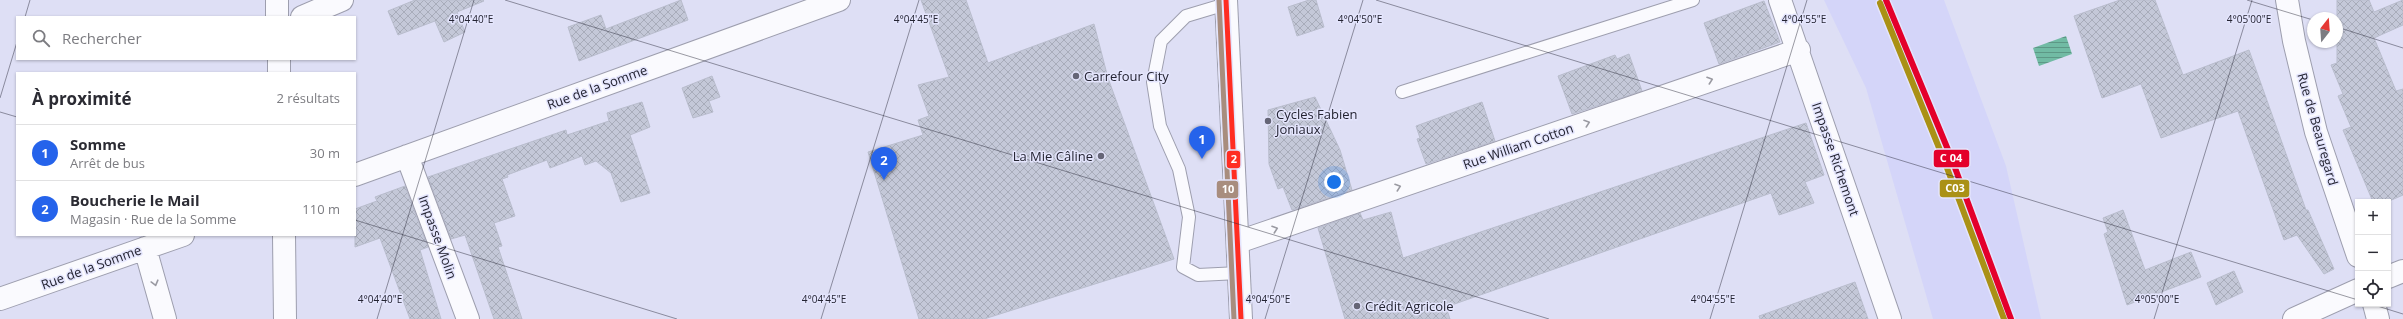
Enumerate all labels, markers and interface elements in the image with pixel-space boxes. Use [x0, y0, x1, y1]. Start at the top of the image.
text: 4°04'40"E [449, 12, 493, 26]
text: 4°04'45"E [894, 12, 938, 26]
text: 4°04'50"E [1338, 12, 1382, 26]
text: 4°04'55"E [1782, 12, 1826, 26]
text: 4°05'00"E [2227, 12, 2271, 26]
north arrow [2307, 12, 2343, 48]
search box [16, 16, 356, 60]
icon: search [30, 27, 52, 49]
text: Rechercher [62, 28, 142, 48]
street label: Rue de la Somme [544, 60, 650, 114]
place label: Carrefour City [1084, 67, 1169, 85]
marker: Carrefour City [1071, 71, 1081, 81]
street label: Rue de Beauregard [2293, 71, 2343, 187]
one-way arrow [1706, 77, 1713, 85]
text: À proximité [32, 87, 131, 110]
text: 2 résultats [276, 89, 340, 107]
street label: Impasse Richemont [1808, 100, 1864, 219]
place label: Cycles Fabien Joniaux [1274, 105, 1358, 138]
marker: Cycles Fabien Joniaux [1263, 116, 1273, 126]
street label: Rue William Cotton [1460, 119, 1576, 173]
one-way arrow [1583, 119, 1590, 127]
pin: 1 [1189, 126, 1215, 159]
text: Somme [70, 134, 126, 154]
text: 1 [41, 144, 49, 162]
text: 30 m [310, 144, 340, 162]
pin: 2 [871, 147, 897, 180]
place label: La Mie Câline [1013, 147, 1093, 165]
line badge: C 04 [1933, 149, 1970, 168]
line badge: 2 [1226, 150, 1241, 169]
text: C 04 [1940, 150, 1963, 165]
marker: La Mie Câline [1096, 151, 1106, 161]
text: 2 [1231, 151, 1237, 166]
text: Arrêt de bus [70, 154, 145, 172]
your location [1324, 172, 1344, 192]
line badge: C03 [1939, 179, 1970, 198]
line badge: 10 [1216, 180, 1239, 199]
text: C03 [1945, 180, 1965, 195]
text: 10 [1222, 181, 1234, 196]
one-way arrow [1394, 184, 1401, 192]
text: Boucherie le Mail [70, 190, 200, 210]
street label: Impasse Molin [414, 193, 462, 281]
map controls [2355, 199, 2391, 307]
button: + [2355, 199, 2391, 235]
text: 2 [41, 200, 49, 218]
text: 110 m [302, 200, 340, 218]
text: Magasin · Rue de la Somme [70, 210, 236, 228]
one-way arrow [1271, 225, 1278, 234]
button: − [2355, 235, 2391, 271]
street label: Rue de la Somme [38, 240, 144, 294]
button: locate [2355, 271, 2391, 307]
one-way arrow [150, 280, 159, 287]
text: 4°04'40"E [358, 292, 402, 306]
text: 4°04'45"E [802, 292, 846, 306]
text: 4°04'50"E [1246, 292, 1290, 306]
text: 4°04'55"E [1691, 292, 1735, 306]
text: 4°05'00"E [2135, 292, 2179, 306]
place label: Crédit Agricole [1365, 297, 1454, 315]
marker: Crédit Agricole [1352, 301, 1362, 311]

